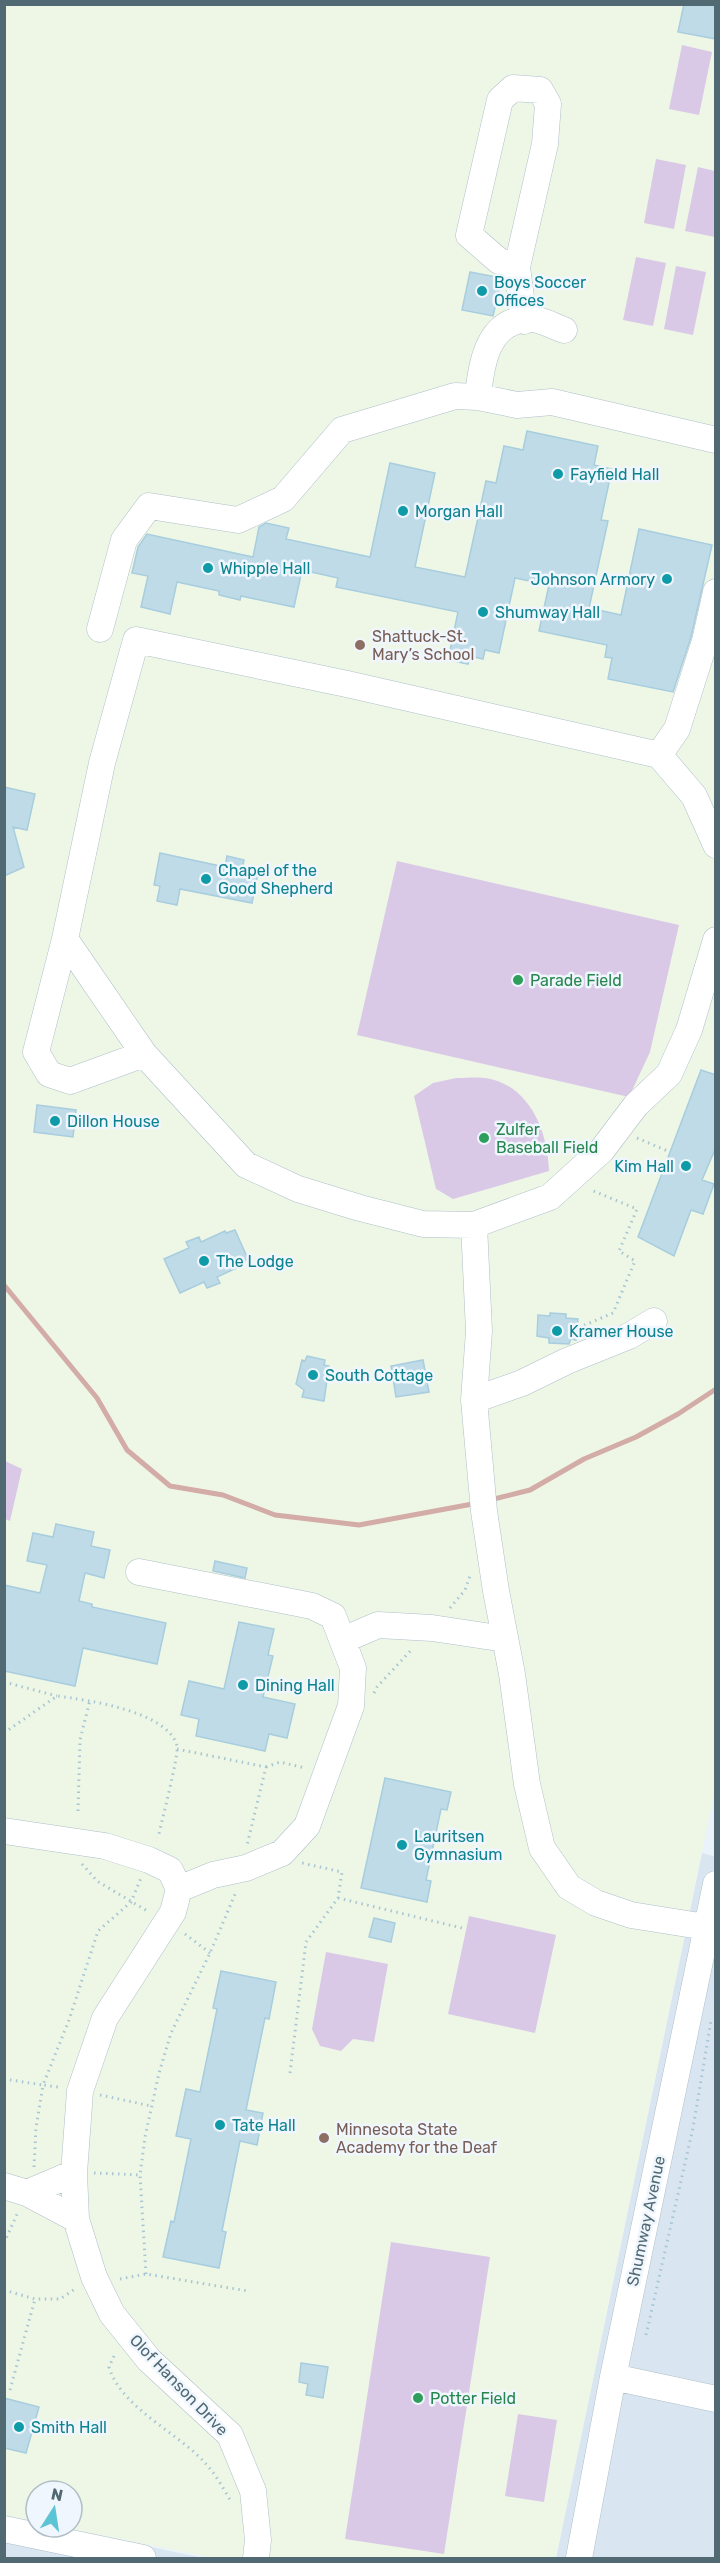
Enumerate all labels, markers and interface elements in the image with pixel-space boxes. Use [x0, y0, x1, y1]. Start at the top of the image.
place label: Boys Soccer Offices [494, 273, 586, 310]
marker: Boys Soccer Offices [475, 284, 489, 298]
place label: Fayfield Hall [570, 465, 659, 484]
marker: Fayfield Hall [551, 467, 565, 481]
place label: Morgan Hall [415, 502, 503, 521]
marker: Morgan Hall [396, 504, 410, 518]
place label: Whipple Hall [220, 559, 310, 578]
marker: Whipple Hall [201, 561, 215, 575]
place label: Johnson Armory [531, 570, 655, 589]
marker: Johnson Armory [660, 572, 674, 586]
place label: Shumway Hall [495, 603, 600, 622]
marker: Shumway Hall [476, 605, 490, 619]
place label: Shattuck-St. Mary’s School [372, 627, 474, 664]
marker: Shattuck-St. Mary’s School [353, 638, 367, 652]
place label: Chapel of the Good Shepherd [218, 861, 333, 898]
marker: Chapel of the Good Shepherd [199, 872, 213, 886]
place label: Parade Field [530, 971, 622, 990]
marker: Parade Field [511, 973, 525, 987]
place label: Dillon House [67, 1112, 160, 1131]
marker: Dillon House [48, 1114, 62, 1128]
place label: Zulfer Baseball Field [496, 1120, 598, 1157]
marker: Zulfer Baseball Field [477, 1131, 491, 1145]
place label: Kim Hall [614, 1157, 674, 1176]
marker: Kim Hall [679, 1159, 693, 1173]
place label: The Lodge [216, 1252, 294, 1271]
marker: The Lodge [197, 1254, 211, 1268]
place label: Kramer House [569, 1322, 674, 1341]
marker: Kramer House [550, 1324, 564, 1338]
place label: South Cottage [325, 1366, 433, 1385]
marker: South Cottage [306, 1368, 320, 1382]
place label: Dining Hall [255, 1676, 335, 1695]
marker: Dining Hall [236, 1678, 250, 1692]
place label: Lauritsen Gymnasium [414, 1827, 502, 1864]
marker: Lauritsen Gymnasium [395, 1838, 409, 1852]
place label: Tate Hall [232, 2116, 296, 2135]
marker: Tate Hall [213, 2118, 227, 2132]
place label: Minnesota State Academy for the Deaf [336, 2120, 498, 2157]
marker: Minnesota State Academy for the Deaf [317, 2131, 331, 2145]
street label: Shumway Avenue [623, 2154, 669, 2288]
street label: Olof Hanson Drive [126, 2331, 232, 2439]
place label: Potter Field [430, 2389, 516, 2408]
marker: Potter Field [411, 2391, 425, 2405]
place label: Smith Hall [31, 2418, 107, 2437]
marker: Smith Hall [12, 2420, 26, 2434]
north arrow [24, 2479, 84, 2539]
text: N [49, 2484, 65, 2505]

